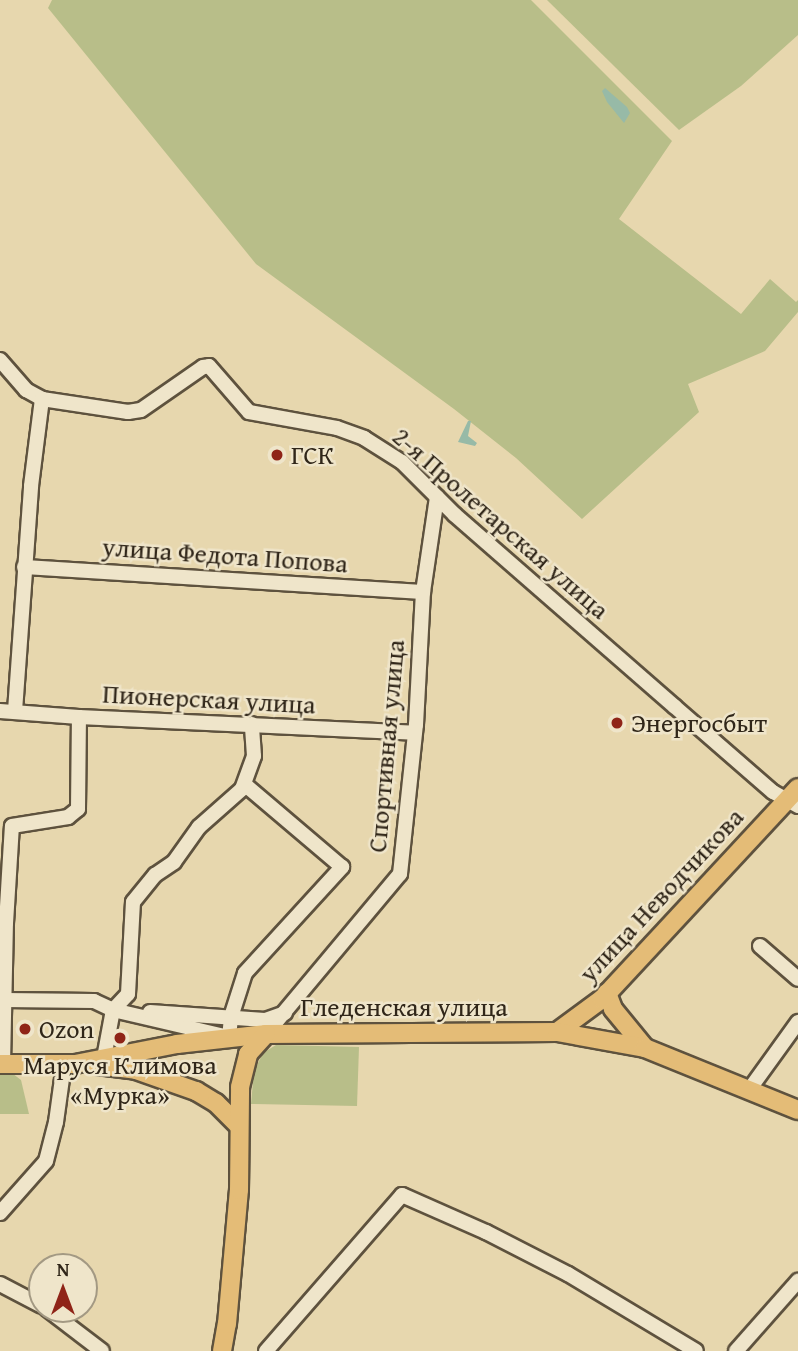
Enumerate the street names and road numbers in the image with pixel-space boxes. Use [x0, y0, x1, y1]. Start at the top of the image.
street label: 2-я Пролетарская улица [386, 421, 616, 625]
street label: улица Федота Попова [101, 531, 349, 579]
street label: Спортивная улица [361, 638, 411, 854]
street label: Пионерская улица [102, 678, 316, 720]
street label: улица Неводчикова [572, 801, 750, 989]
street label: Гледенская улица [300, 991, 508, 1023]

